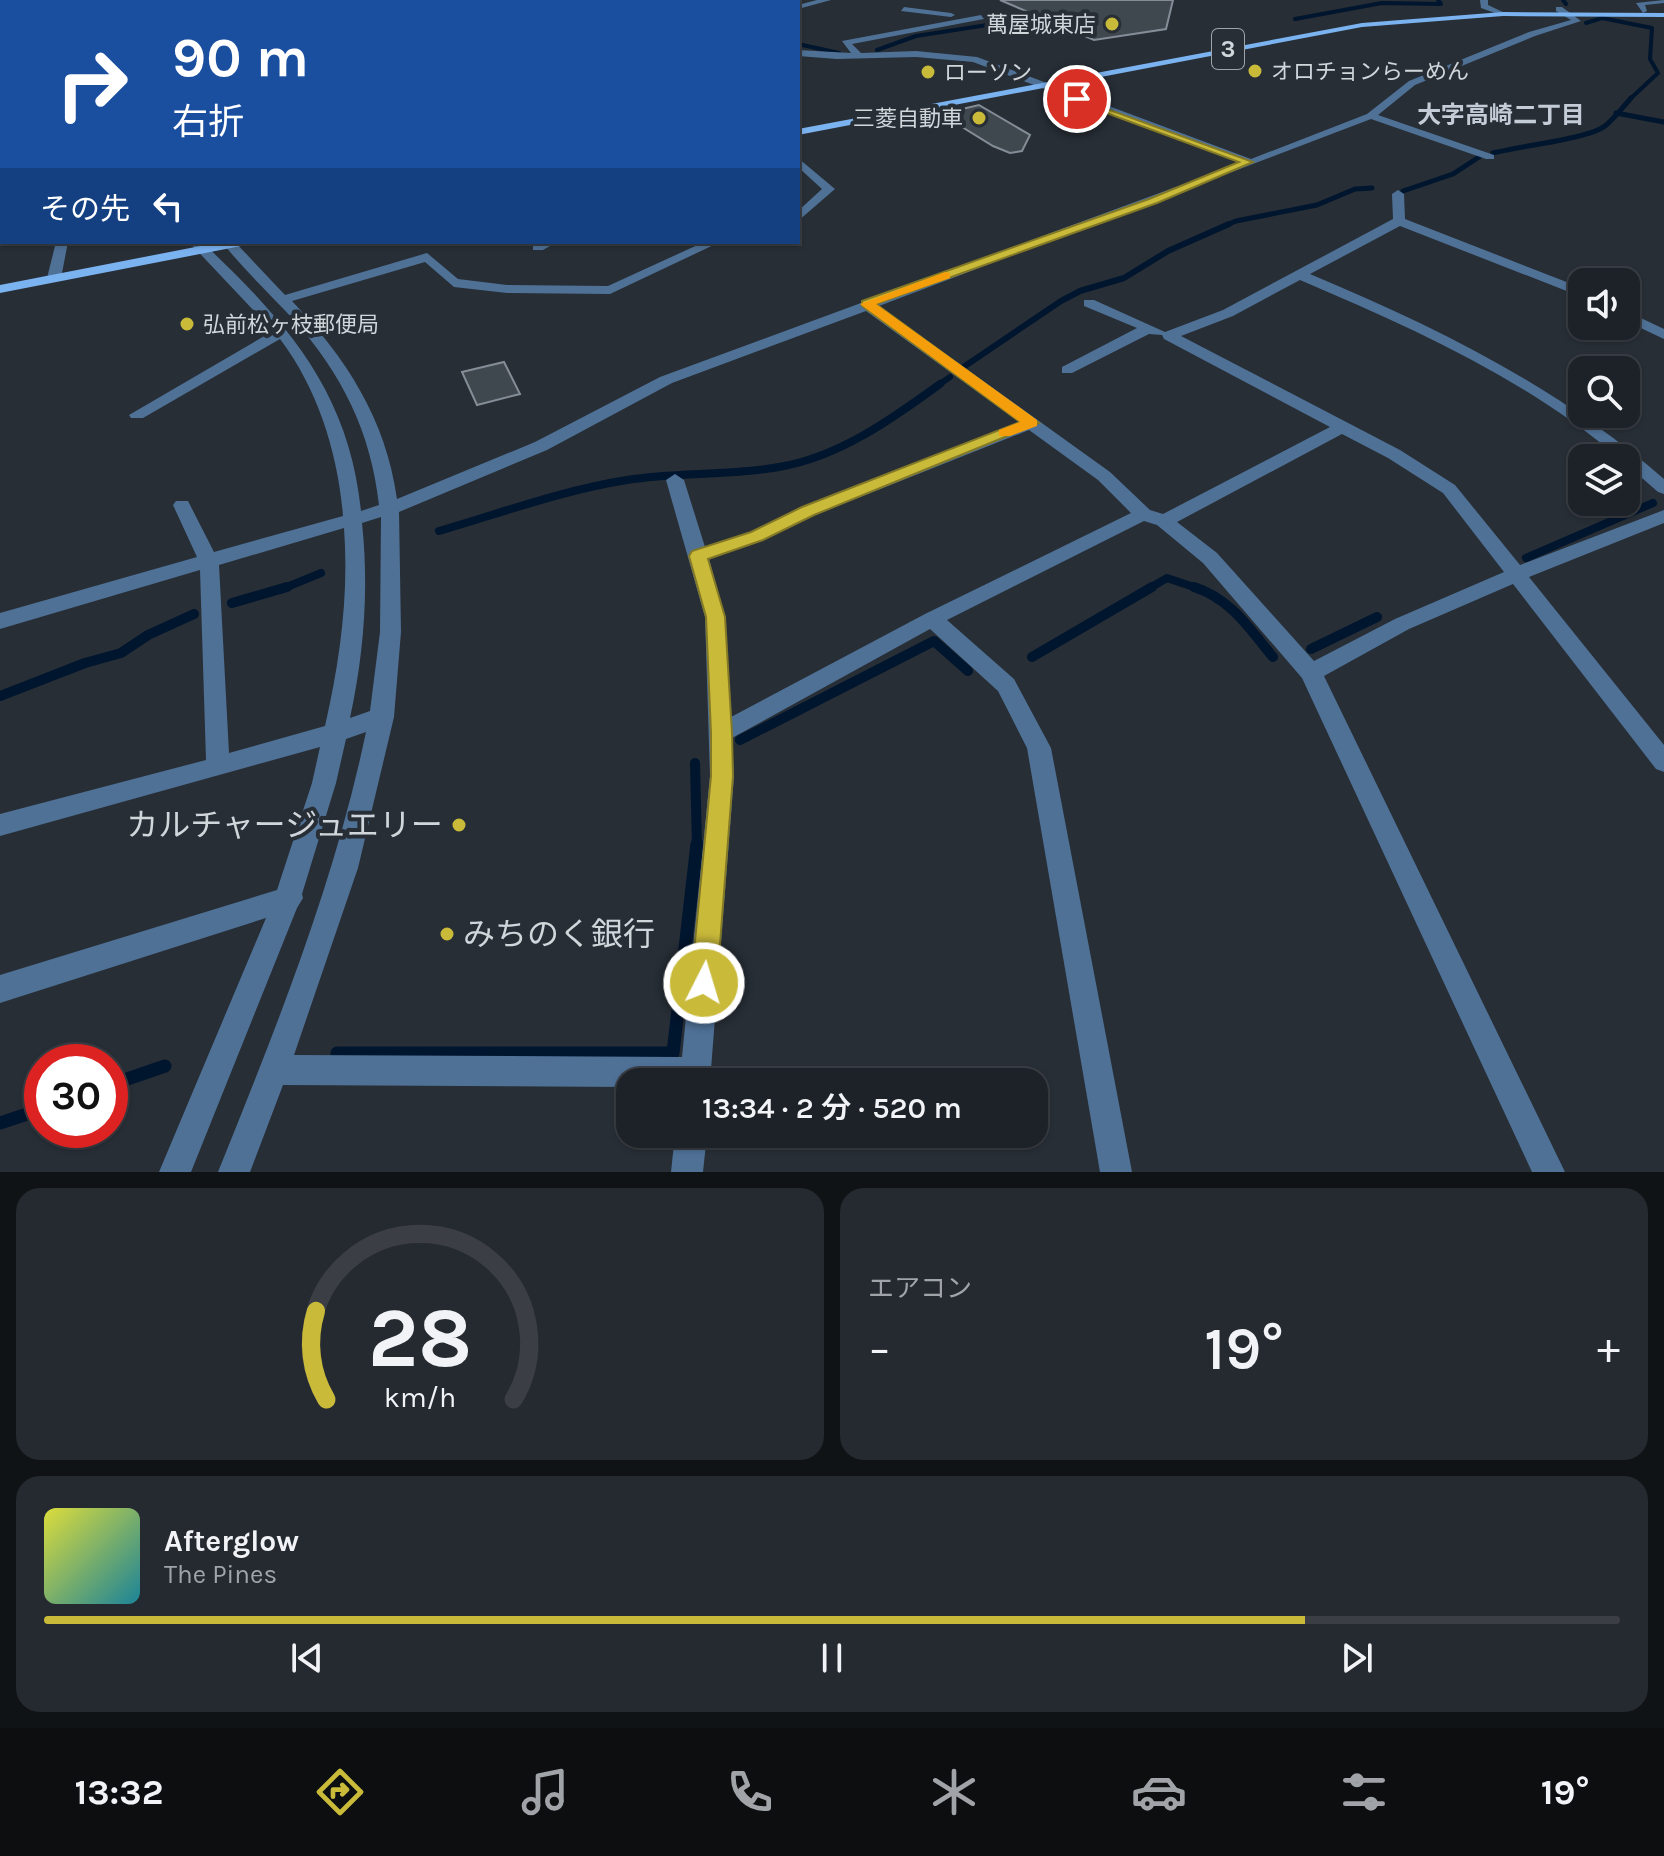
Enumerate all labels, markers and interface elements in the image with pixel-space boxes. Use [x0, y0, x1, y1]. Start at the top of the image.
place label: 萬屋城東店 [986, 12, 1096, 38]
marker: 萬屋城東店 [1103, 15, 1121, 33]
text: 90 m [172, 25, 309, 90]
road number: 3 [1212, 29, 1244, 69]
icon: right [40, 32, 144, 136]
place label: オロチョンらーめん [1271, 59, 1469, 85]
place label: ローソン [944, 60, 1032, 86]
marker: オロチョンらーめん [1246, 62, 1264, 80]
marker: ローソン [919, 63, 937, 81]
pin [1043, 65, 1111, 133]
icon: arrive [1055, 77, 1099, 121]
text: 右折 [172, 101, 244, 143]
district label: 大字高崎二丁目 [1417, 101, 1585, 129]
place label: 三菱自動車 [853, 106, 963, 132]
marker: 三菱自動車 [970, 109, 988, 127]
icon: left [146, 184, 190, 228]
text: その先 [40, 191, 130, 227]
map controls [1568, 268, 1640, 516]
button: sound [1568, 268, 1640, 340]
place label: 弘前松ヶ枝郵便局 [203, 312, 379, 338]
marker: 弘前松ヶ枝郵便局 [178, 315, 196, 333]
button: search [1568, 356, 1640, 428]
button: layers [1568, 444, 1640, 516]
place label: カルチャージュエリー [126, 807, 443, 844]
marker: カルチャージュエリー [450, 816, 468, 834]
place label: みちのく銀行 [463, 916, 655, 953]
marker: みちのく銀行 [438, 925, 456, 943]
position arrow [662, 941, 746, 1025]
speed limit sign: 30 [24, 1044, 128, 1148]
text: 13:34 · 2 分 · 520 m [702, 1090, 962, 1126]
text: エアコン [868, 1273, 972, 1304]
text: 28 [368, 1290, 472, 1387]
text: 19° [1204, 1314, 1284, 1384]
text: − [868, 1323, 891, 1374]
text: + [1597, 1323, 1620, 1374]
text: km/h [384, 1381, 456, 1414]
text: Afterglow [164, 1523, 299, 1559]
text: The Pines [164, 1559, 277, 1590]
icon: previous [285, 1636, 329, 1680]
icon: pause [810, 1636, 854, 1680]
icon: next [1335, 1636, 1379, 1680]
icon: directions [312, 1764, 368, 1820]
icon: music [517, 1764, 573, 1820]
icon: phone [722, 1764, 778, 1820]
icon: climate [926, 1764, 982, 1820]
icon: car [1131, 1764, 1187, 1820]
icon: filters [1336, 1764, 1392, 1820]
text: 13:32 [74, 1771, 163, 1813]
text: 19° [1541, 1771, 1590, 1813]

